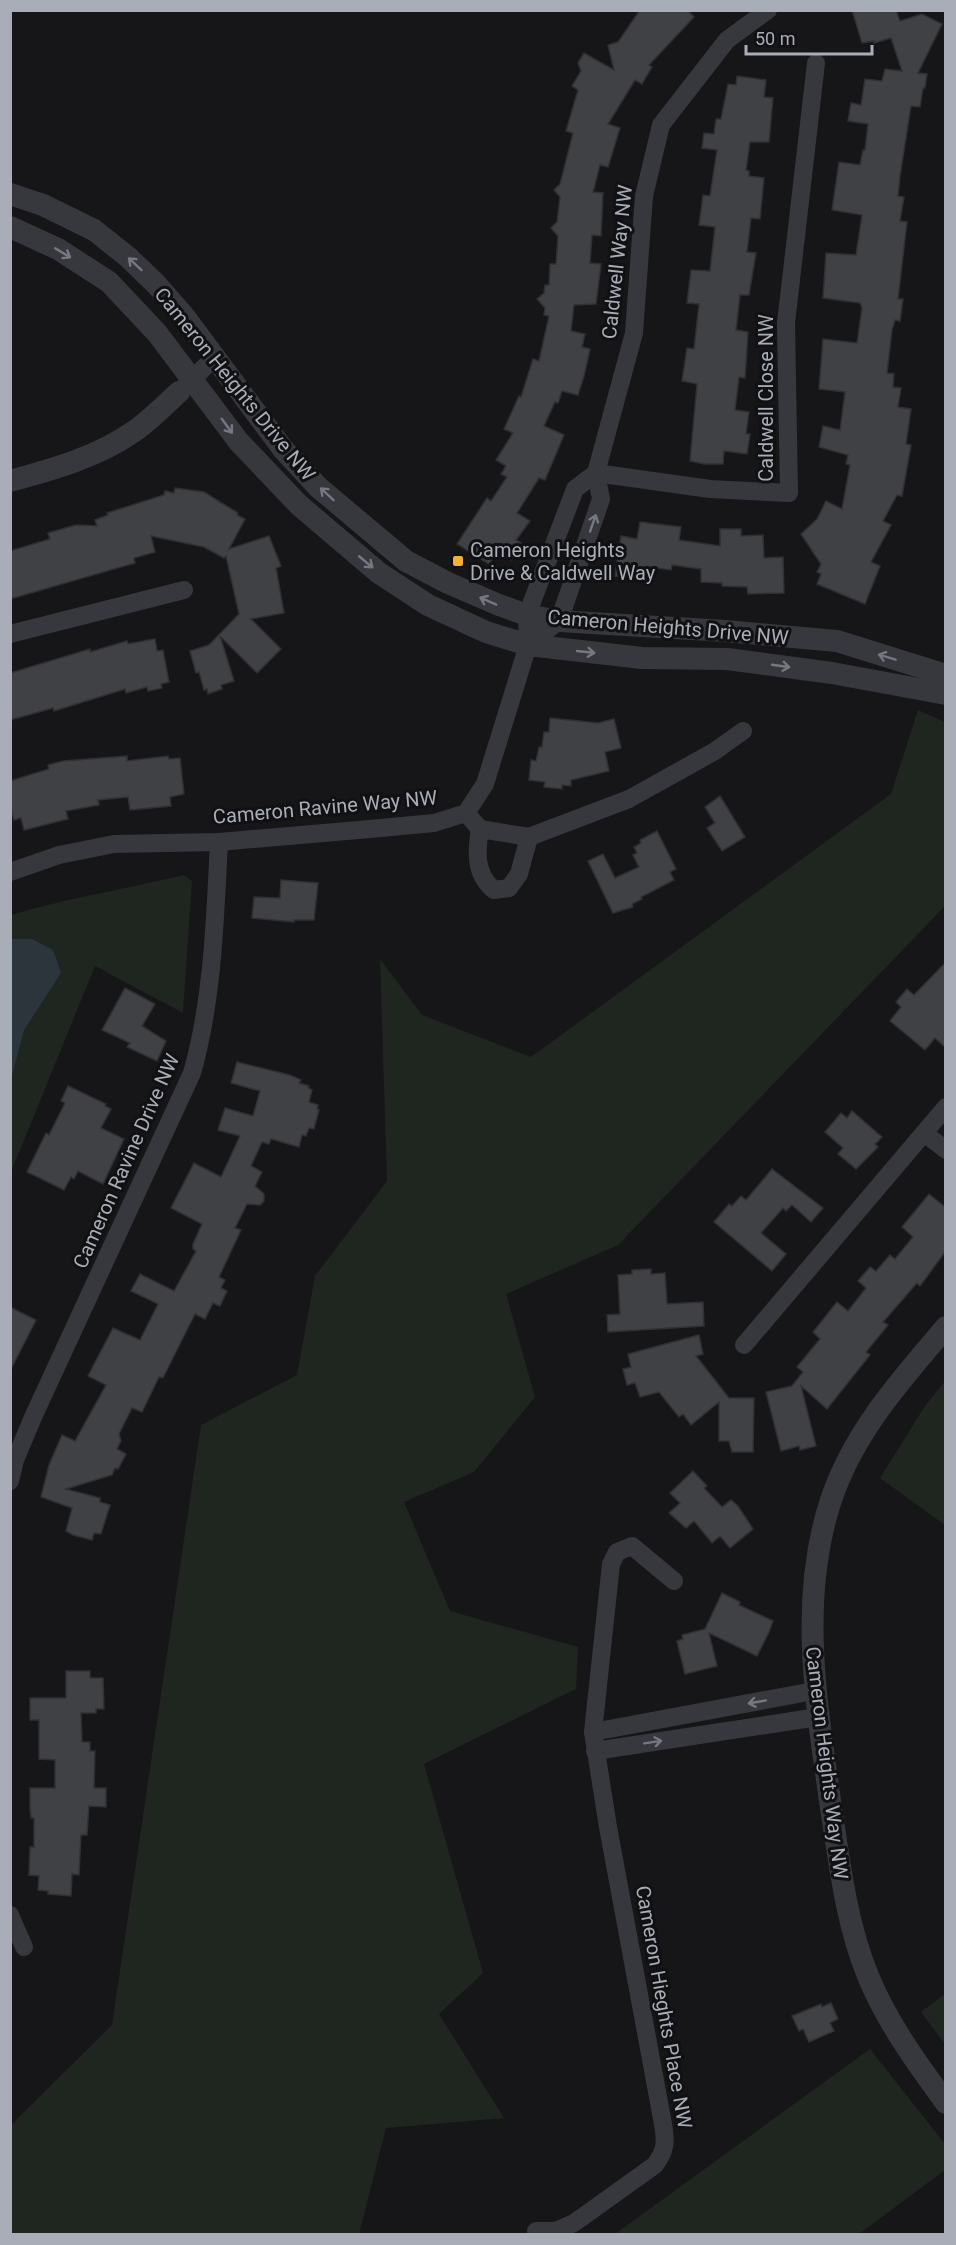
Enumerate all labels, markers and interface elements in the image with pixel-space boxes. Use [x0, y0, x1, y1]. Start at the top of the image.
scale bar [746, 18, 872, 56]
text: 50 m [755, 28, 795, 49]
street label: Caldwell Way NW [597, 183, 637, 340]
one-way arrow [54, 247, 71, 259]
one-way arrow [128, 258, 143, 272]
street label: Cameron Heights Drive NW [150, 283, 321, 486]
street label: Caldwell Close NW [754, 314, 778, 482]
one-way arrow [221, 417, 233, 433]
one-way arrow [319, 487, 334, 502]
one-way arrow [588, 514, 599, 533]
place label: Cameron Heights Drive & Caldwell Way [470, 538, 656, 585]
marker: Cameron Heights Drive & Caldwell Way [451, 554, 465, 568]
one-way arrow [358, 555, 373, 569]
one-way arrow [479, 594, 497, 605]
street label: Cameron Heights Drive NW [547, 605, 790, 650]
one-way arrow [576, 646, 596, 657]
one-way arrow [878, 650, 897, 661]
one-way arrow [770, 660, 790, 671]
street label: Cameron Ravine Way NW [212, 785, 438, 829]
street label: Cameron Ravine Drive NW [68, 1050, 184, 1272]
street label: Cameron Heights Way NW [801, 1645, 853, 1881]
one-way arrow [747, 1696, 767, 1707]
one-way arrow [643, 1737, 663, 1748]
street label: Cameron Hieghts Place NW [631, 1884, 697, 2131]

